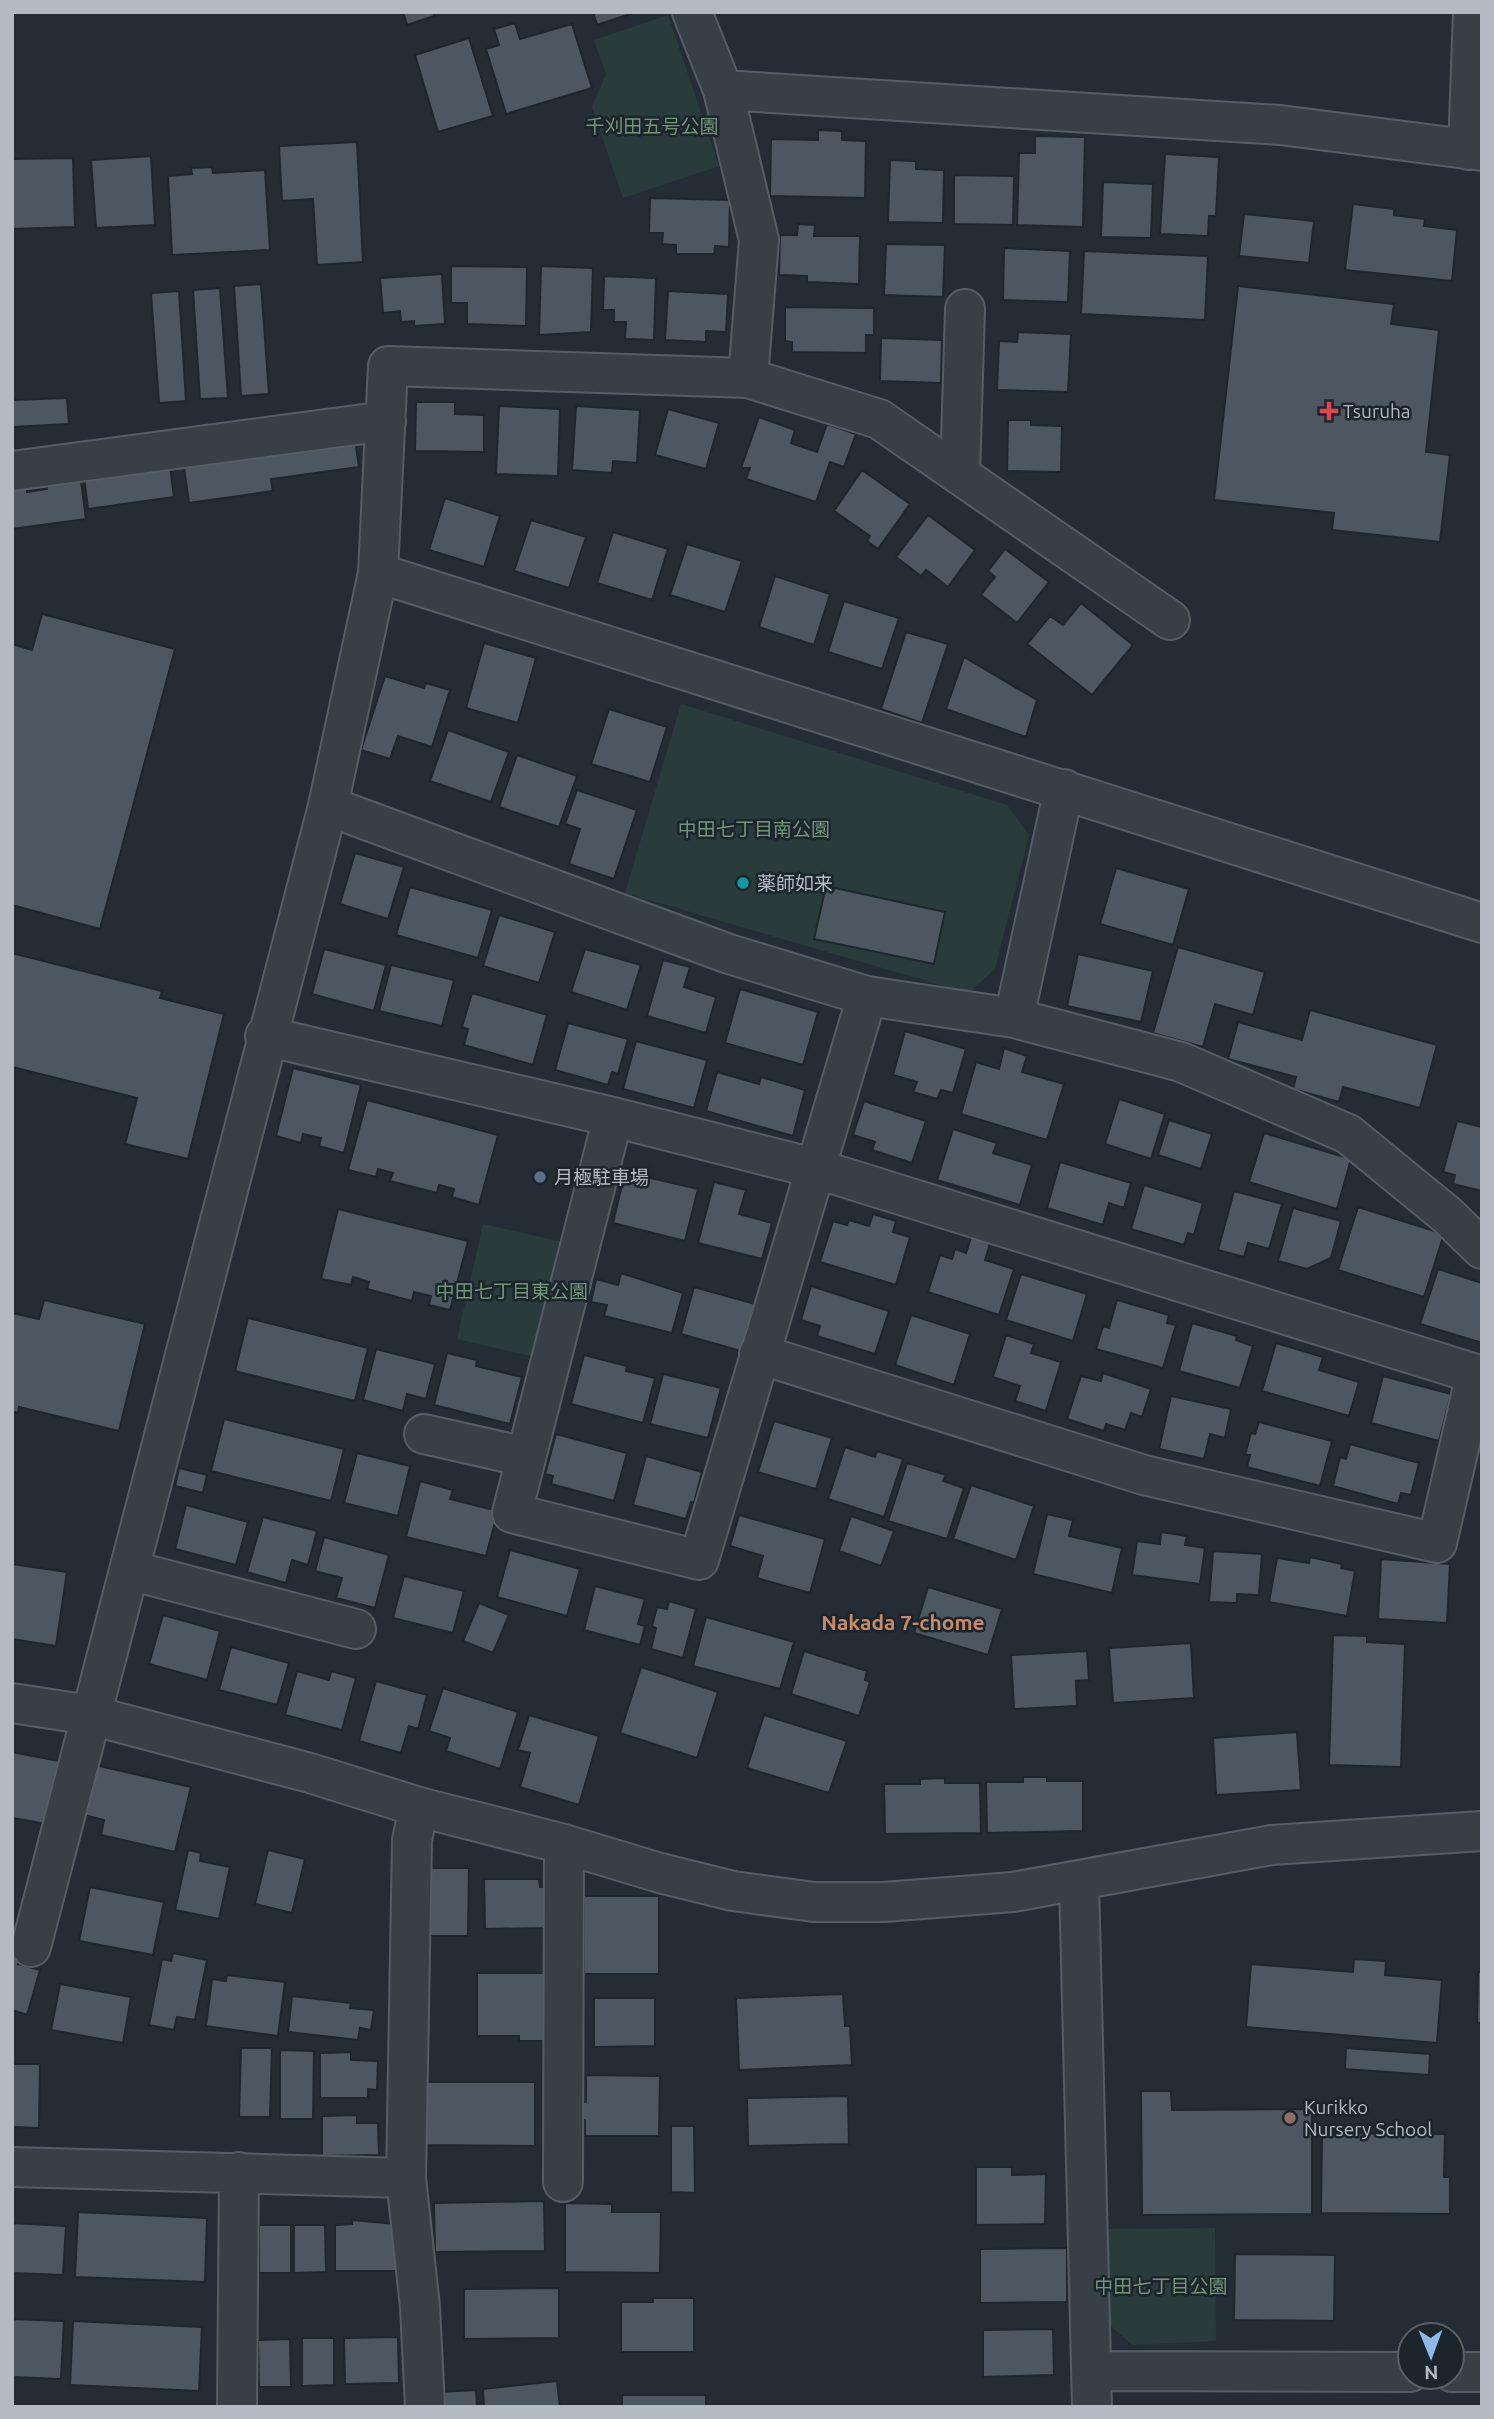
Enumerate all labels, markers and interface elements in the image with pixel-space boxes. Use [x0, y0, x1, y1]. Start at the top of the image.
park label: 千刈田五号公園 [585, 115, 719, 137]
place label: Tsuruha [1343, 400, 1411, 422]
marker: Tsuruha [1321, 403, 1337, 419]
park label: 中田七丁目南公園 [678, 818, 830, 840]
place label: 薬師如来 [757, 872, 833, 894]
marker: 薬師如来 [735, 875, 751, 891]
place label: 月極駐車場 [554, 1166, 649, 1188]
marker: 月極駐車場 [532, 1169, 548, 1185]
park label: 中田七丁目東公園 [436, 1280, 588, 1302]
district label: Nakada 7-chome [821, 1610, 985, 1634]
place label: Kurikko Nursery School [1304, 2096, 1432, 2140]
marker: Kurikko Nursery School [1282, 2110, 1298, 2126]
park label: 中田七丁目公園 [1094, 2275, 1228, 2297]
north arrow [1396, 2321, 1466, 2391]
text: N [1424, 2362, 1439, 2384]

